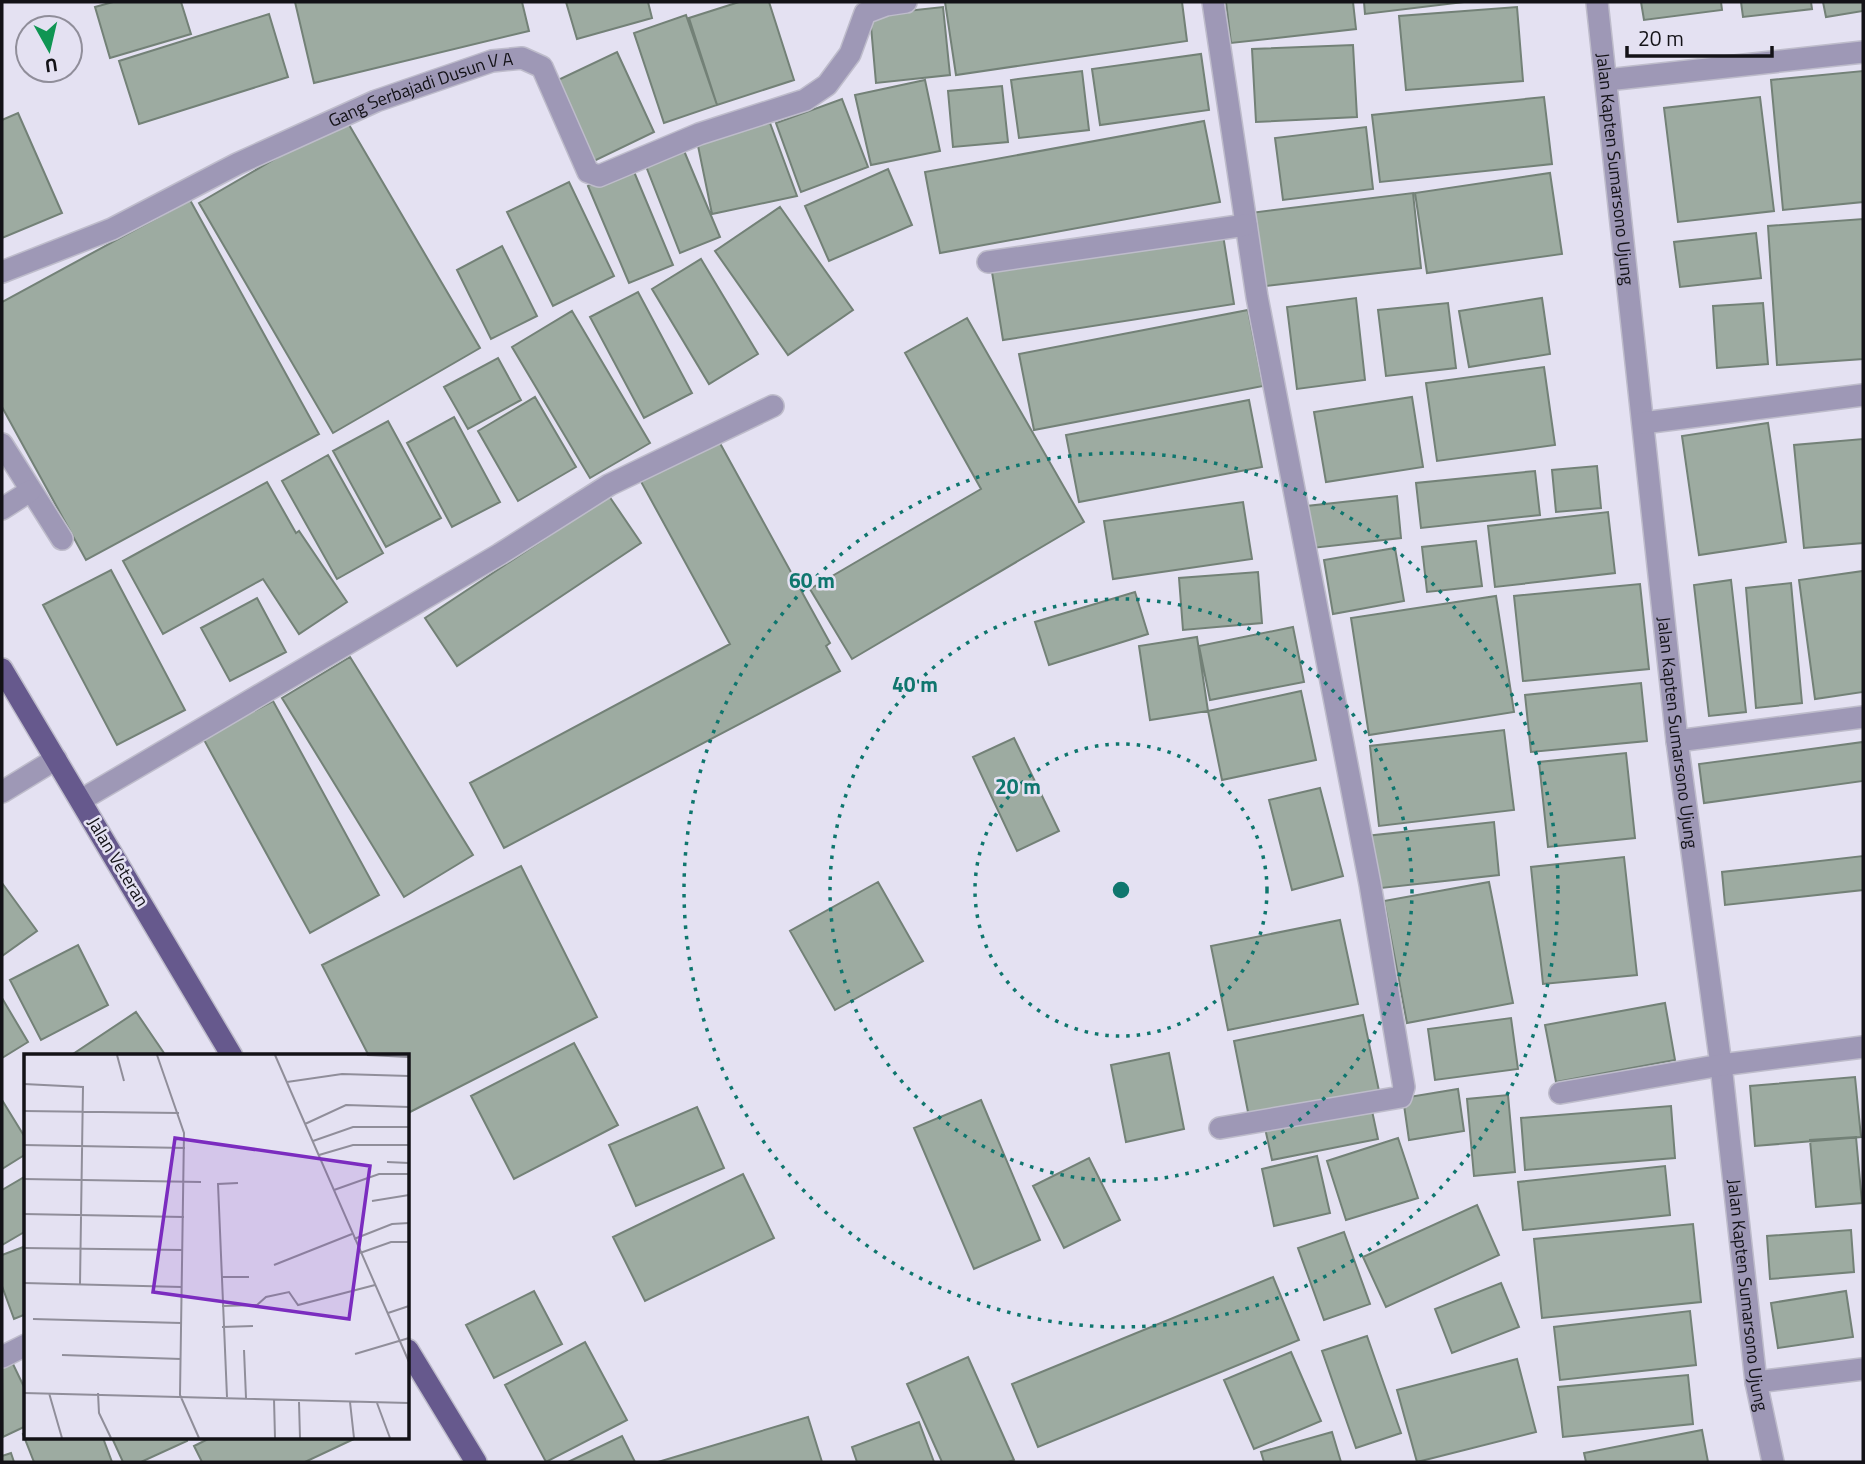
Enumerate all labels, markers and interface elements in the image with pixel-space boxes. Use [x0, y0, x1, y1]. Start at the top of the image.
north arrow [14, 14, 84, 84]
scale bar [1627, 14, 1772, 58]
text: 20 m [1638, 22, 1684, 54]
street label: Gang Serbajadi Dusun V A [324, 45, 515, 134]
text: U [43, 51, 60, 82]
street label: Jalan Kapten Sumarsono Ujung [1590, 51, 1642, 287]
text: 60 m [789, 564, 835, 596]
street label: Jalan Kapten Sumarsono Ujung [1651, 615, 1705, 850]
text: 40 m [892, 668, 938, 700]
text: 20 m [995, 770, 1041, 802]
street label: Jalan Veteran [81, 812, 156, 912]
centre of rings [1109, 878, 1133, 902]
inset map [24, 1054, 410, 1440]
street label: Jalan Kapten Sumarsono Ujung [1721, 1178, 1776, 1414]

